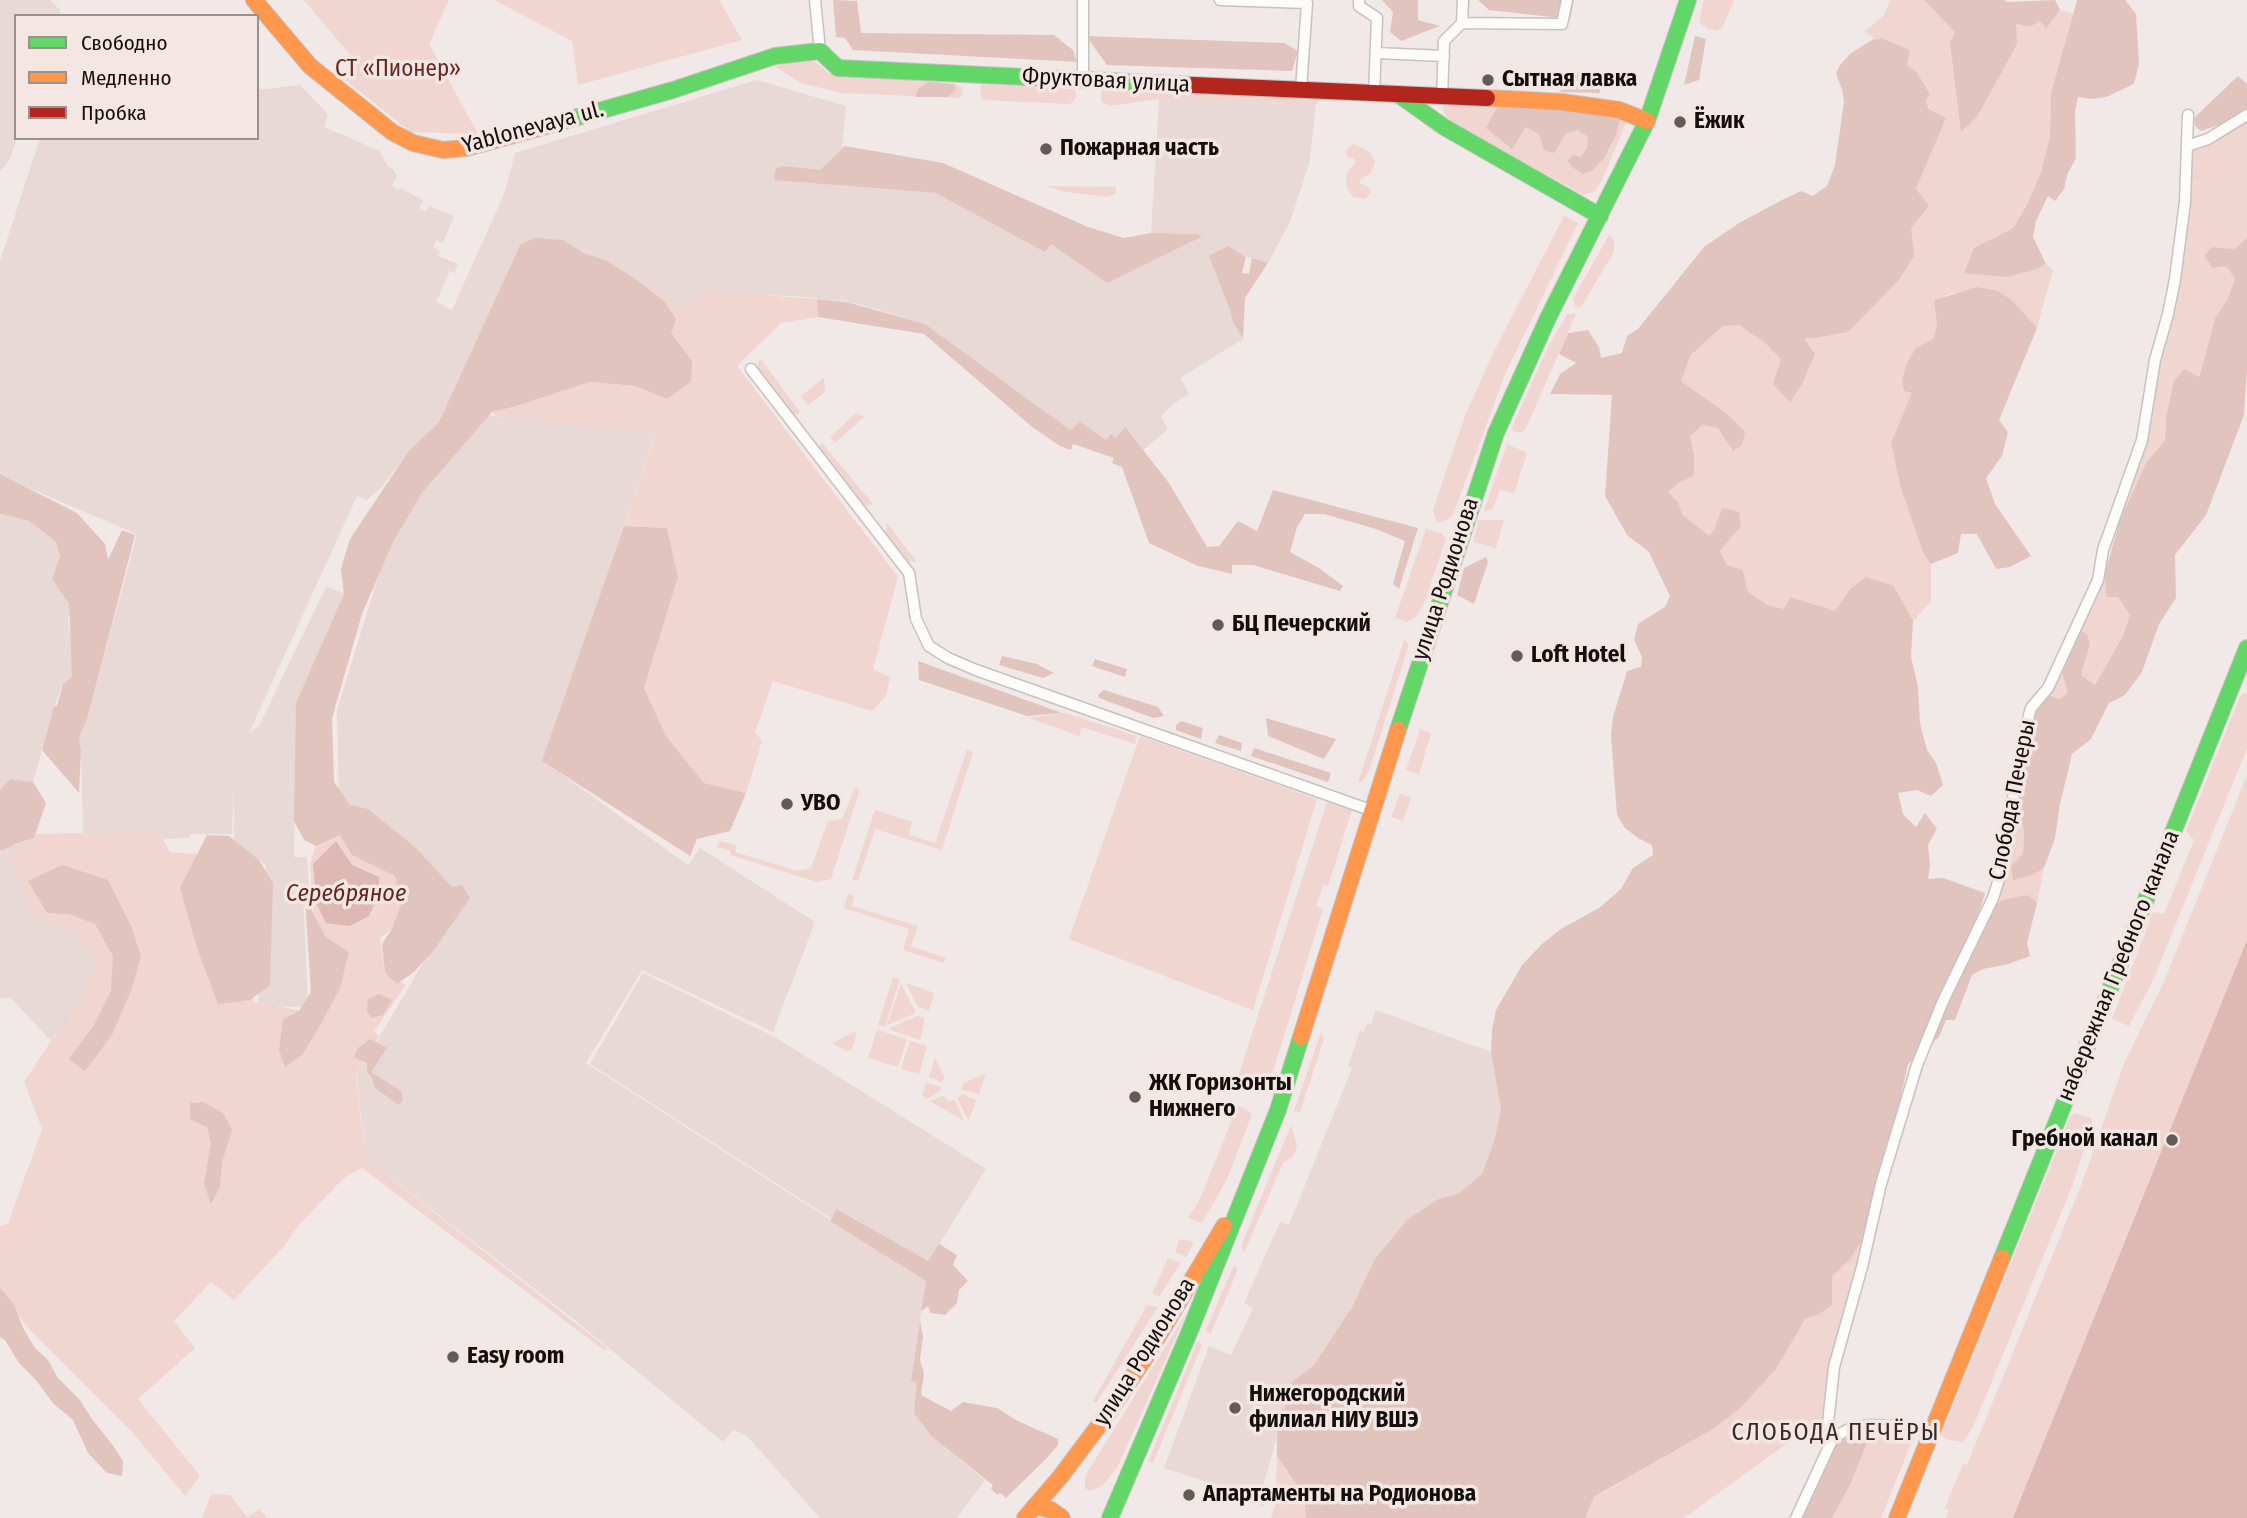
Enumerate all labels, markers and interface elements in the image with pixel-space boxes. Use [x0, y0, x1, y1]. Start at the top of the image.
legend [14, 14, 259, 140]
text: Свободно [81, 30, 167, 56]
park label: СТ «Пионер» [335, 56, 461, 84]
street label: Фруктовая улица [1021, 63, 1191, 99]
text: Медленно [81, 65, 171, 91]
place label: Сытная лавка [1502, 66, 1637, 94]
marker: Сытная лавка [1480, 72, 1496, 88]
street label: Yablonevaya ul. [459, 96, 607, 160]
text: Пробка [81, 100, 147, 126]
place label: Ёжик [1694, 108, 1744, 136]
marker: Ёжик [1672, 114, 1688, 130]
place label: Пожарная часть [1060, 135, 1219, 163]
marker: Пожарная часть [1038, 141, 1054, 157]
street label: улица Родионова [1407, 494, 1485, 664]
place label: БЦ Печерский [1232, 611, 1371, 639]
marker: БЦ Печерский [1210, 617, 1226, 633]
place label: Loft Hotel [1531, 642, 1626, 670]
marker: Loft Hotel [1509, 648, 1525, 664]
street label: Слобода Печеры [1984, 717, 2042, 883]
place label: УВО [801, 790, 840, 818]
marker: УВО [779, 796, 795, 812]
street label: набережная Гребного канала [2052, 826, 2186, 1106]
water label: Серебряное [286, 880, 406, 908]
place label: ЖК Горизонты Нижнего [1149, 1070, 1292, 1124]
marker: ЖК Горизонты Нижнего [1127, 1089, 1143, 1105]
place label: Гребной канал [2011, 1126, 2158, 1154]
marker: Гребной канал [2164, 1132, 2180, 1148]
street label: улица Родионова [1088, 1273, 1202, 1431]
place label: Easy room [467, 1343, 564, 1371]
marker: Easy room [445, 1349, 461, 1365]
place label: Нижегородский филиал НИУ ВШЭ [1249, 1381, 1419, 1435]
marker: Нижегородский филиал НИУ ВШЭ [1227, 1400, 1243, 1416]
district label: СЛОБОДА ПЕЧЁРЫ [1733, 1419, 1939, 1447]
place label: Апартаменты на Родионова [1203, 1481, 1476, 1509]
marker: Апартаменты на Родионова [1181, 1487, 1197, 1503]

